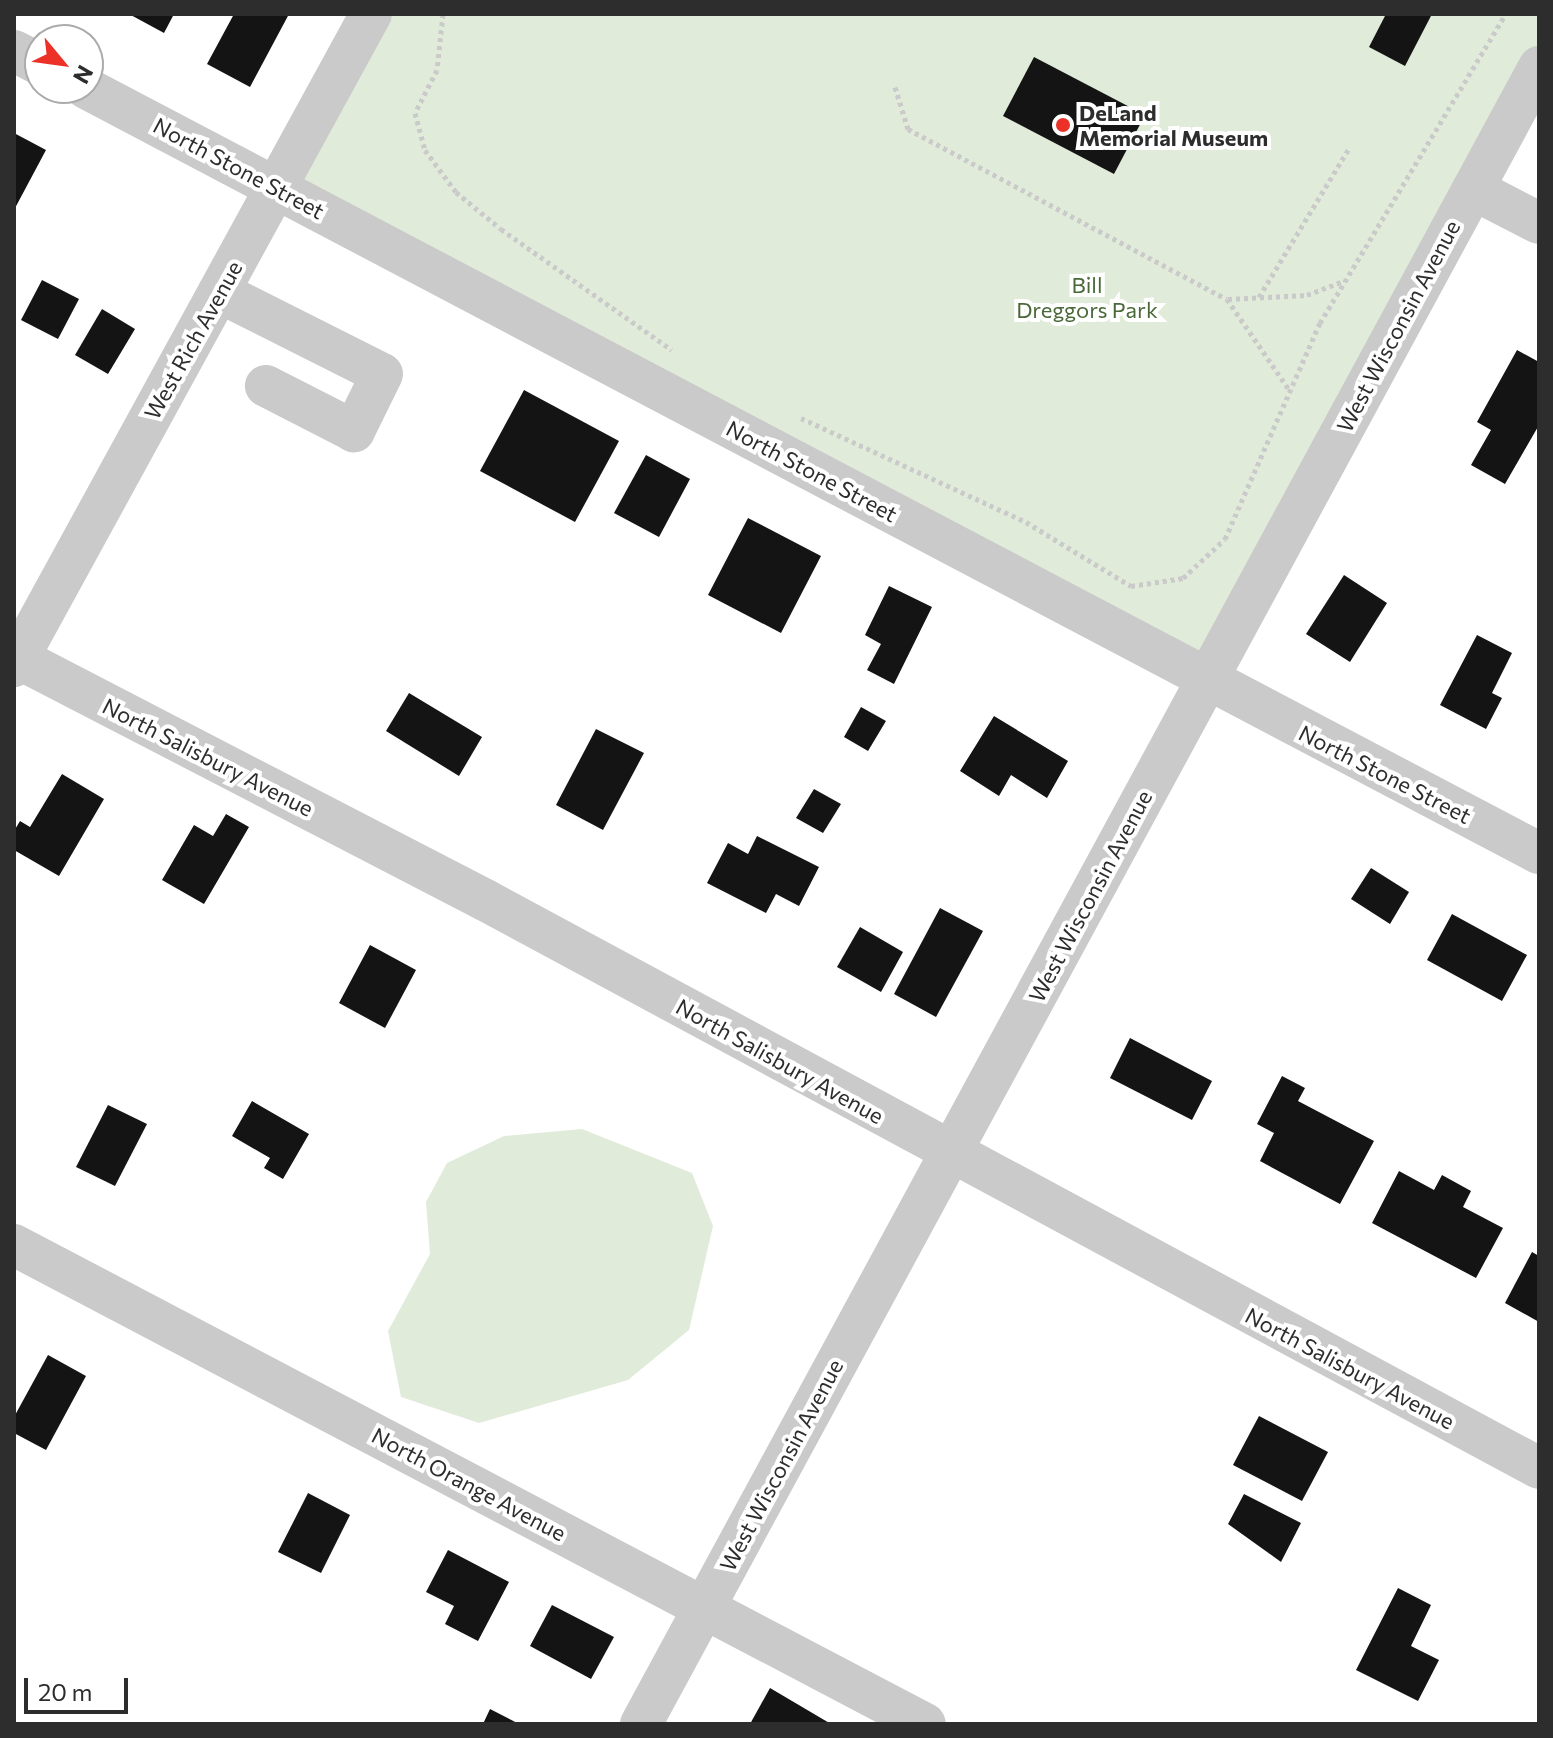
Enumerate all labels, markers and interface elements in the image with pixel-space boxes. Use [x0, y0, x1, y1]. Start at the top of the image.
north arrow [24, 24, 104, 104]
text: N [68, 61, 99, 89]
place label: DeLand Memorial Museum [1079, 99, 1268, 150]
street label: North Stone Street [149, 112, 329, 224]
marker: DeLand Memorial Museum [1054, 116, 1072, 134]
street label: West Wisconsin Avenue [1331, 216, 1465, 436]
street label: West Rich Avenue [139, 256, 247, 424]
park label: Bill Dreggors Park [1016, 271, 1158, 322]
street label: North Stone Street [722, 415, 902, 527]
street label: North Salisbury Avenue [98, 692, 318, 822]
street label: North Stone Street [1295, 719, 1475, 829]
street label: West Wisconsin Avenue [1023, 786, 1157, 1006]
street label: North Salisbury Avenue [672, 993, 888, 1129]
street label: North Salisbury Avenue [1241, 1302, 1459, 1434]
street label: West Wisconsin Avenue [714, 1355, 848, 1575]
street label: North Orange Avenue [367, 1422, 571, 1546]
scale bar [28, 1662, 132, 1712]
text: 20 m [38, 1677, 92, 1706]

